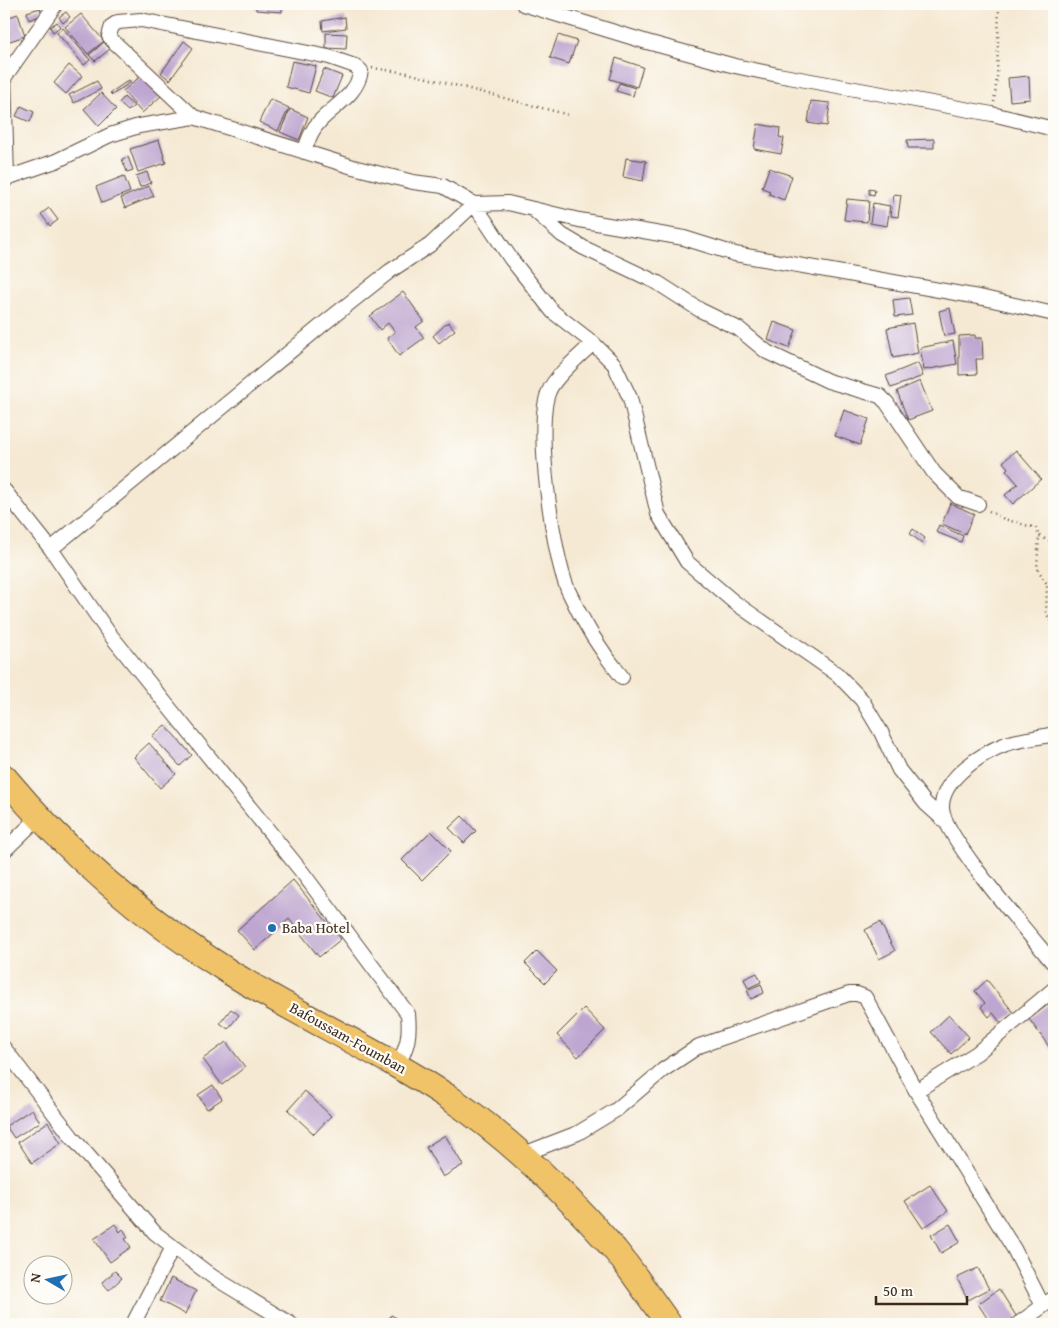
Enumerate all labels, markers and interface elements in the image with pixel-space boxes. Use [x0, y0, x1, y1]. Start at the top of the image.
place label: Baba Hotel [282, 917, 350, 938]
marker: Baba Hotel [266, 922, 278, 934]
street label: Bafoussam-Foumban [286, 997, 411, 1079]
north arrow [22, 1256, 72, 1306]
text: N [25, 1271, 46, 1284]
scale bar [876, 1273, 967, 1305]
text: 50 m [883, 1280, 914, 1301]

